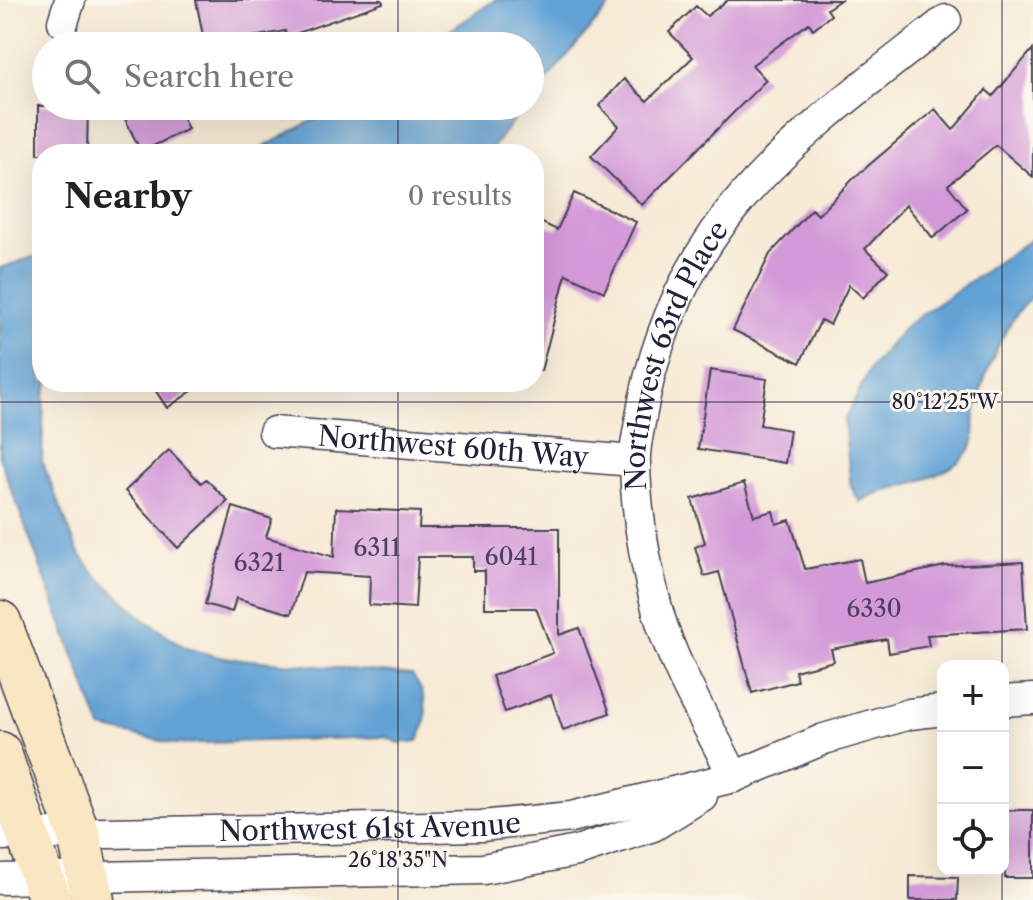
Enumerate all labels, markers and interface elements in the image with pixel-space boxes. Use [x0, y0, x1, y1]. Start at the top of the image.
search box [32, 32, 544, 120]
icon: search [60, 54, 104, 98]
text: Search here [124, 58, 294, 95]
text: Nearby [64, 175, 192, 217]
text: 0 results [408, 180, 512, 212]
street label: Northwest 63rd Place [618, 214, 735, 492]
text: 80°12'25"W [891, 390, 1000, 414]
street label: Northwest 60th Way [317, 419, 590, 474]
house number: 6311 [353, 533, 401, 562]
house number: 6041 [484, 542, 538, 571]
house number: 6321 [233, 548, 285, 577]
house number: 6330 [846, 594, 902, 623]
map controls [937, 660, 1009, 876]
button: + [937, 660, 1009, 732]
button: − [937, 732, 1009, 804]
button: locate [937, 804, 1009, 876]
street label: Northwest 61st Avenue [219, 805, 522, 848]
text: 26°18'35"N [348, 848, 448, 872]

